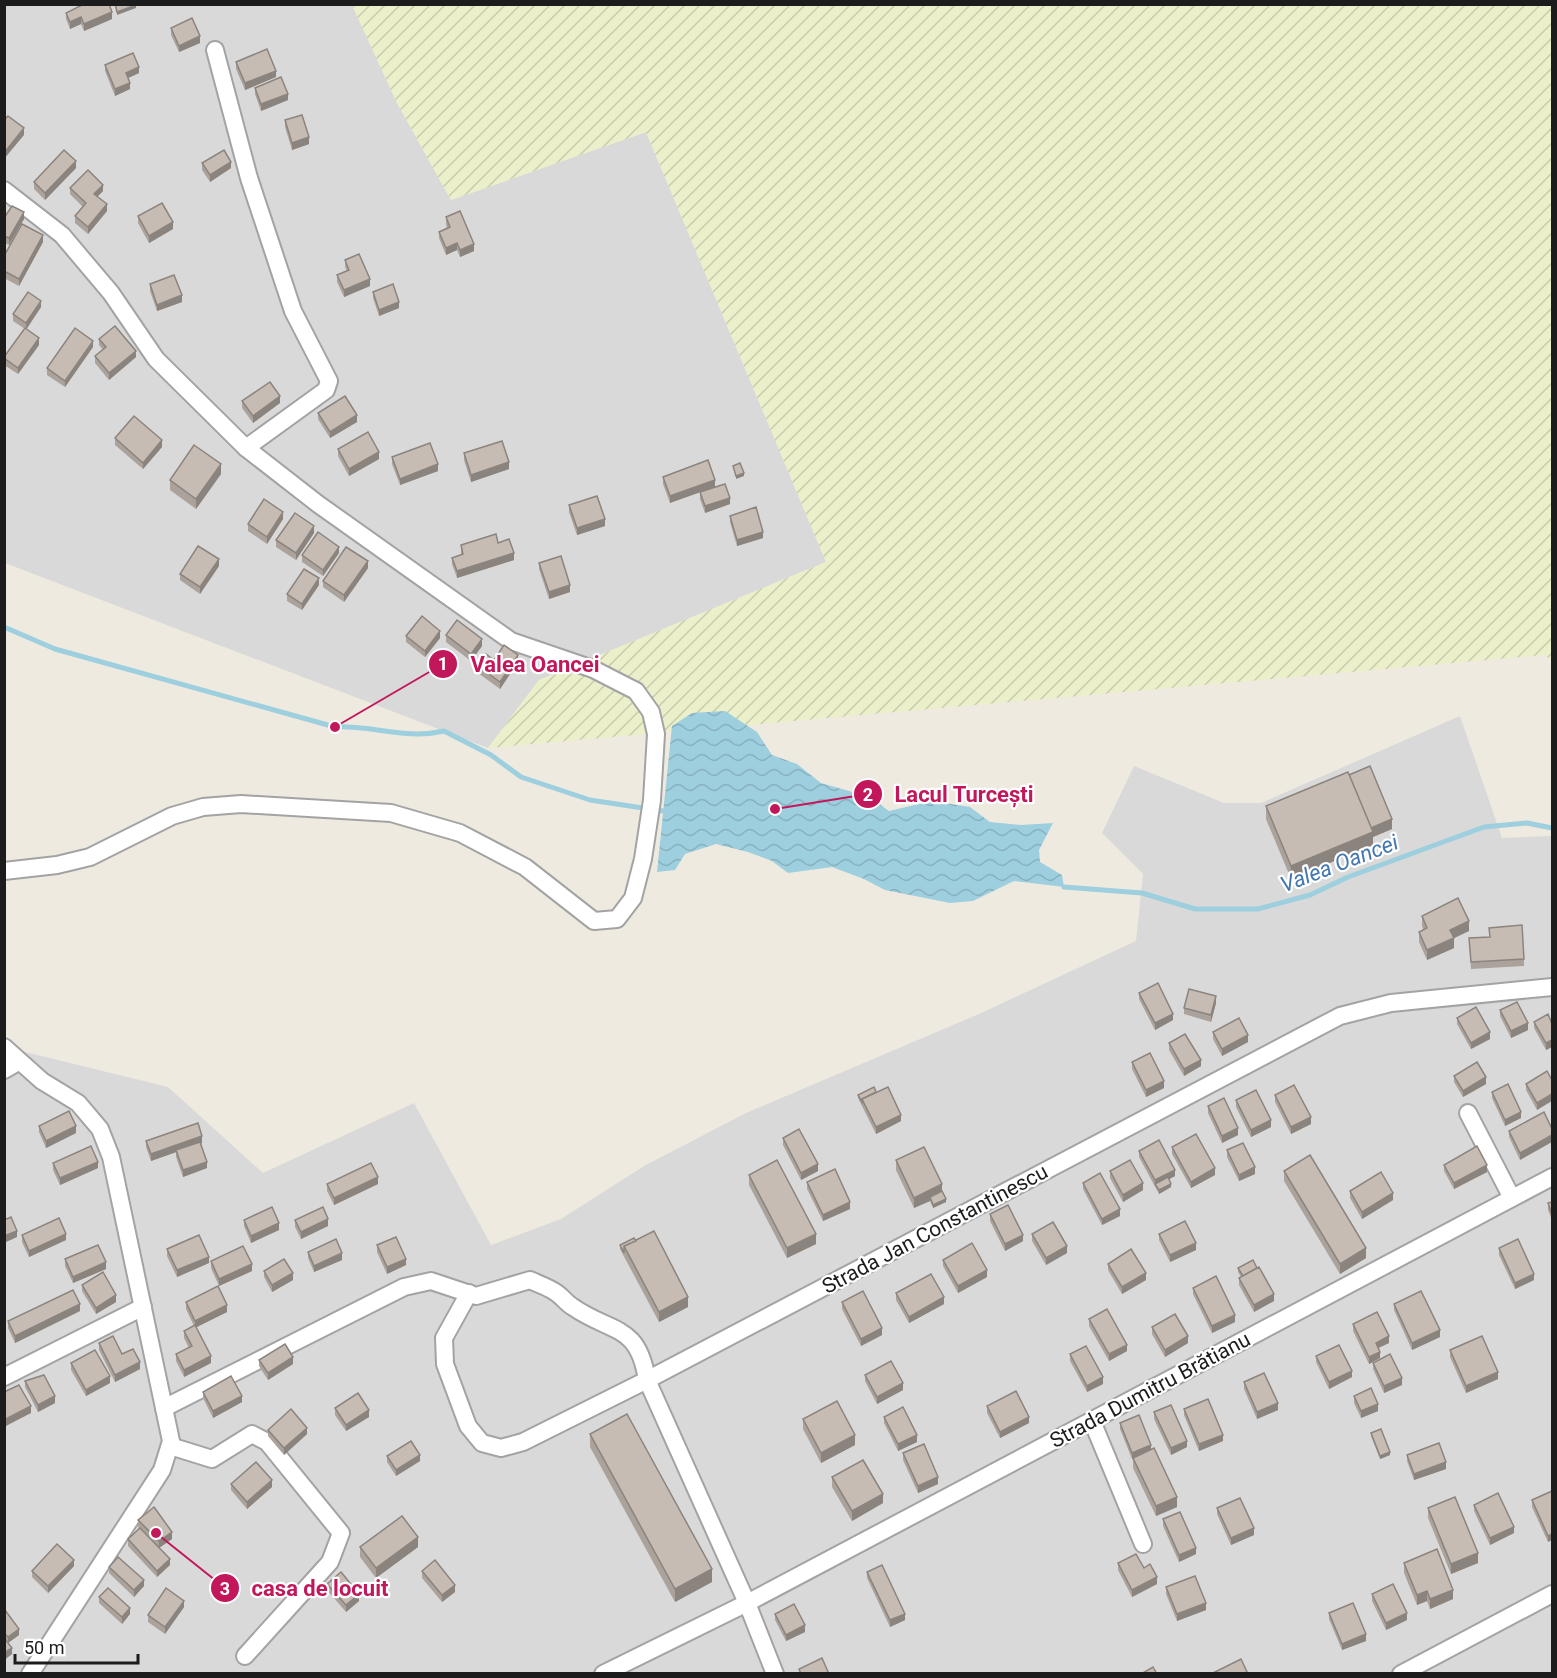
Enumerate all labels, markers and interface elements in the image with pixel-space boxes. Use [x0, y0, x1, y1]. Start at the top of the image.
callout: Valea Oancei [428, 644, 611, 684]
text: Valea Oancei [470, 652, 600, 677]
text: 1 [438, 653, 448, 674]
callout: Lacul Turcești [853, 774, 1046, 814]
text: Lacul Turcești [894, 782, 1034, 808]
text: 2 [863, 784, 873, 805]
water label: Valea Oancei [1277, 829, 1402, 897]
street label: Strada Jan Constantinescu [818, 1159, 1052, 1299]
street label: Strada Dumitru Brătianu [1046, 1327, 1254, 1453]
callout: casa de locuit [210, 1568, 400, 1608]
text: casa de locuit [252, 1576, 389, 1601]
text: 3 [220, 1578, 230, 1599]
scale bar [15, 1627, 138, 1665]
text: 50 m [24, 1637, 64, 1658]

